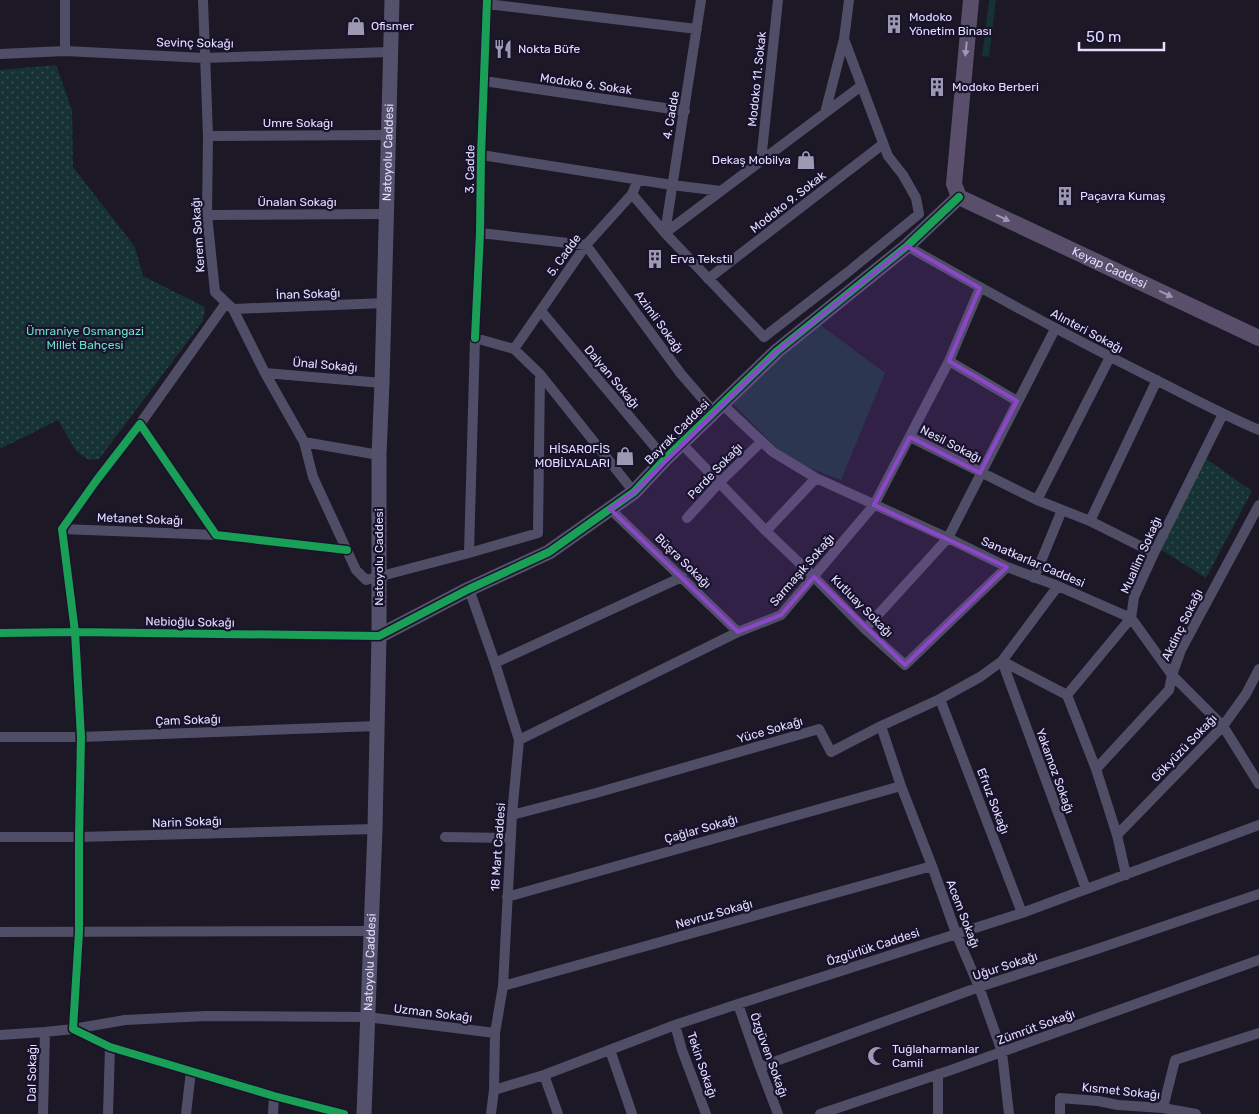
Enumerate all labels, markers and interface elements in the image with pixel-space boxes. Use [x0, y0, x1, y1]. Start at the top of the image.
place label: Modoko Yönetim Binası [909, 10, 992, 38]
building icon: Modoko Yönetim Binası [883, 13, 905, 35]
shop icon: Ofismer [345, 15, 367, 37]
place label: Ofismer [371, 19, 414, 33]
scale bar [1079, 20, 1164, 52]
text: 50 m [1086, 28, 1121, 46]
street label: Modoko 11. Sokak [745, 30, 769, 127]
street label: Sevinç Sokağı [156, 35, 234, 51]
restaurant icon: Nokta Büfe [492, 38, 514, 60]
one-way arrow [962, 41, 970, 57]
place label: Nokta Büfe [518, 42, 580, 56]
street label: Modoko 6. Sokak [539, 71, 634, 97]
building icon: Modoko Berberi [926, 76, 948, 98]
place label: Modoko Berberi [952, 80, 1039, 94]
street label: 4. Cadde [660, 89, 682, 140]
street label: Natoyolu Caddesi [380, 103, 396, 201]
street label: Umre Sokağı [263, 116, 333, 130]
street label: 3. Cadde [463, 144, 477, 194]
shop icon: Dekaş Mobilya [795, 149, 817, 171]
place label: Dekaş Mobilya [712, 153, 791, 167]
street label: Modoko 9. Sokak [748, 168, 829, 236]
building icon: Paçavra Kumaş [1054, 185, 1076, 207]
place label: Paçavra Kumaş [1080, 189, 1166, 203]
street label: Ünalan Sokağı [257, 195, 337, 209]
street label: Kerem Sokağı [188, 197, 208, 273]
one-way arrow [996, 214, 1010, 222]
street label: 5. Cadde [544, 231, 584, 279]
street label: Keyap Caddesi [1070, 244, 1149, 291]
building icon: Erva Tekstil [644, 248, 666, 270]
place label: Erva Tekstil [670, 252, 733, 266]
street label: İnan Sokağı [276, 286, 341, 302]
street label: Azimli Sokağı [632, 288, 686, 356]
one-way arrow [1159, 291, 1173, 299]
street label: Alınteri Sokağı [1048, 306, 1126, 356]
park label: Ümraniye Osmangazi Millet Bahçesi [26, 324, 144, 352]
street label: Dalyan Sokağı [582, 343, 643, 412]
street label: Ünal Sokağı [292, 355, 358, 375]
street label: Bayrak Caddesi [642, 397, 712, 467]
street label: Nesil Sokağı [918, 423, 984, 465]
street label: Perde Sokağı [685, 440, 745, 502]
place label: HİSAROFİS MOBİLYALARI [535, 442, 610, 470]
shop icon: HİSAROFİS MOBİLYALARI [614, 445, 636, 467]
street label: Natoyolu Caddesi [372, 508, 386, 606]
street label: Metanet Sokağı [97, 510, 183, 528]
street label: Muallim Sokağı [1118, 514, 1164, 596]
street label: Büşra Sokağı [652, 531, 714, 591]
street label: Sarmaşık Sokağı [767, 531, 837, 609]
street label: Sanatkarlar Caddesi [979, 534, 1087, 590]
street label: Kutluay Sokağı [828, 572, 896, 640]
street label: Akdinç Sokağı [1159, 587, 1205, 663]
street label: Nebioğlu Sokağı [145, 614, 235, 630]
street label: Gökyüzü Sokağı [1148, 711, 1220, 785]
street label: Çam Sokağı [155, 712, 221, 728]
street label: Yüce Sokağı [736, 714, 805, 746]
street label: Yakamoz Sokağı [1033, 727, 1077, 816]
street label: Efruz Sokağı [974, 766, 1012, 836]
street label: 18 Mart Caddesi [488, 802, 508, 892]
street label: Çağlar Sokağı [663, 812, 739, 846]
street label: Narin Sokağı [152, 814, 222, 830]
street label: Acem Sokağı [944, 878, 982, 950]
street label: Nevruz Sokağı [674, 896, 754, 932]
street label: Natoyolu Caddesi [361, 913, 379, 1011]
street label: Özgürlük Caddesi [825, 925, 921, 969]
street label: Uğur Sokağı [971, 949, 1039, 983]
street label: Uzman Sokağı [393, 1001, 473, 1025]
street label: Zümrüt Sokağı [995, 1006, 1077, 1048]
street label: Özgüven Sokağı [747, 1011, 791, 1099]
street label: Tekin Sokağı [684, 1030, 720, 1100]
place label: Tuğlaharmanlar Camii [892, 1042, 980, 1070]
street label: Dal Sokağı [24, 1044, 40, 1102]
mosque icon: Tuğlaharmanlar Camii [866, 1045, 888, 1067]
street label: Kısmet Sokağı [1081, 1080, 1161, 1102]

